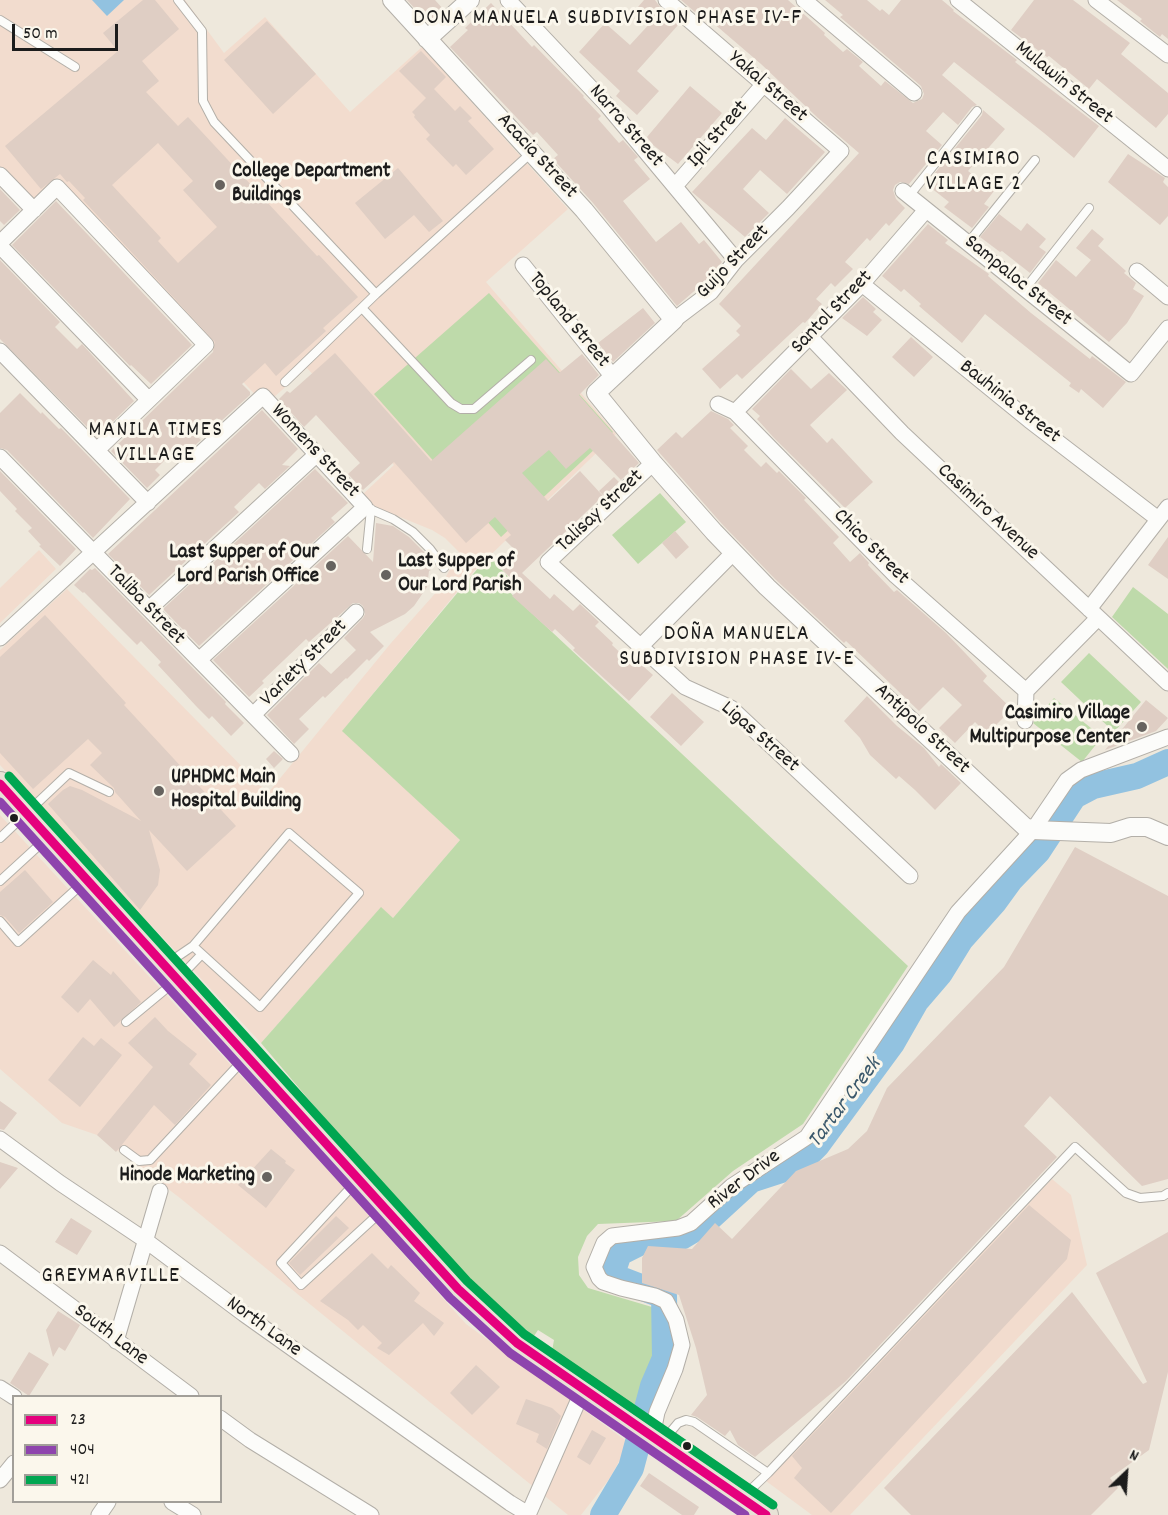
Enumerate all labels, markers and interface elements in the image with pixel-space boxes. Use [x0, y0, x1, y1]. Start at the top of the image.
district label: DONA MANUELA SUBDIVISION PHASE IV-F [413, 7, 803, 33]
scale bar [15, 12, 122, 50]
text: 50 m [23, 22, 58, 47]
street label: Mulawin Street [1009, 37, 1117, 131]
street label: Yakal Street [722, 47, 812, 129]
street label: Narra Street [582, 80, 668, 174]
street label: Ipil Street [683, 96, 755, 174]
street label: Acacia Street [490, 109, 582, 205]
district label: CASIMIRO VILLAGE 2 [926, 148, 1022, 200]
place label: College Department Buildings [232, 160, 390, 210]
marker: College Department Buildings [213, 178, 227, 192]
street label: Guijo Street [692, 220, 776, 306]
street label: Sampaloc Street [958, 231, 1076, 333]
street label: Santol Street [787, 266, 879, 360]
street label: Topland Street [522, 268, 614, 374]
street label: Bauhinia Street [953, 356, 1065, 450]
street label: Womens Street [264, 400, 364, 504]
district label: MANILA TIMES VILLAGE [89, 419, 223, 470]
street label: Casimiro Avenue [931, 459, 1043, 567]
street label: Talisay Street [552, 465, 650, 559]
street label: Chico Street [827, 505, 913, 591]
place label: Last Supper of Our Lord Parish Office [169, 541, 319, 591]
place label: Last Supper of Our Lord Parish [398, 550, 522, 600]
marker: Last Supper of Our Lord Parish Office [324, 559, 338, 573]
street label: Taliba Street [101, 561, 189, 651]
marker: Last Supper of Our Lord Parish [379, 568, 393, 582]
street label: Variety Street [256, 615, 354, 713]
district label: DOÑA MANUELA SUBDIVISION PHASE IV-E [619, 623, 855, 674]
street label: Antipolo Street [868, 679, 974, 781]
street label: Ligas Street [714, 697, 804, 779]
place label: Casimiro Village Multipurpose Center [970, 702, 1130, 752]
marker: Casimiro Village Multipurpose Center [1135, 720, 1149, 734]
place label: UPHDMC Main Hospital Building [171, 766, 301, 816]
marker: UPHDMC Main Hospital Building [152, 784, 166, 798]
unlabelled marker [8, 812, 20, 824]
water label: Tartar Creek [803, 1054, 889, 1154]
street label: River Drive [703, 1145, 787, 1217]
place label: Hinode Marketing [119, 1164, 255, 1190]
marker: Hinode Marketing [260, 1170, 274, 1184]
district label: GREYMARVILLE [42, 1265, 180, 1291]
street label: North Lane [220, 1292, 306, 1364]
street label: South Lane [68, 1300, 152, 1372]
legend [12, 1395, 222, 1503]
text: 23 [70, 1408, 86, 1433]
text: 404 [70, 1438, 95, 1463]
unlabelled marker [681, 1440, 693, 1452]
north arrow [1096, 1443, 1156, 1503]
text: N [1125, 1444, 1142, 1468]
text: 421 [70, 1468, 89, 1493]

